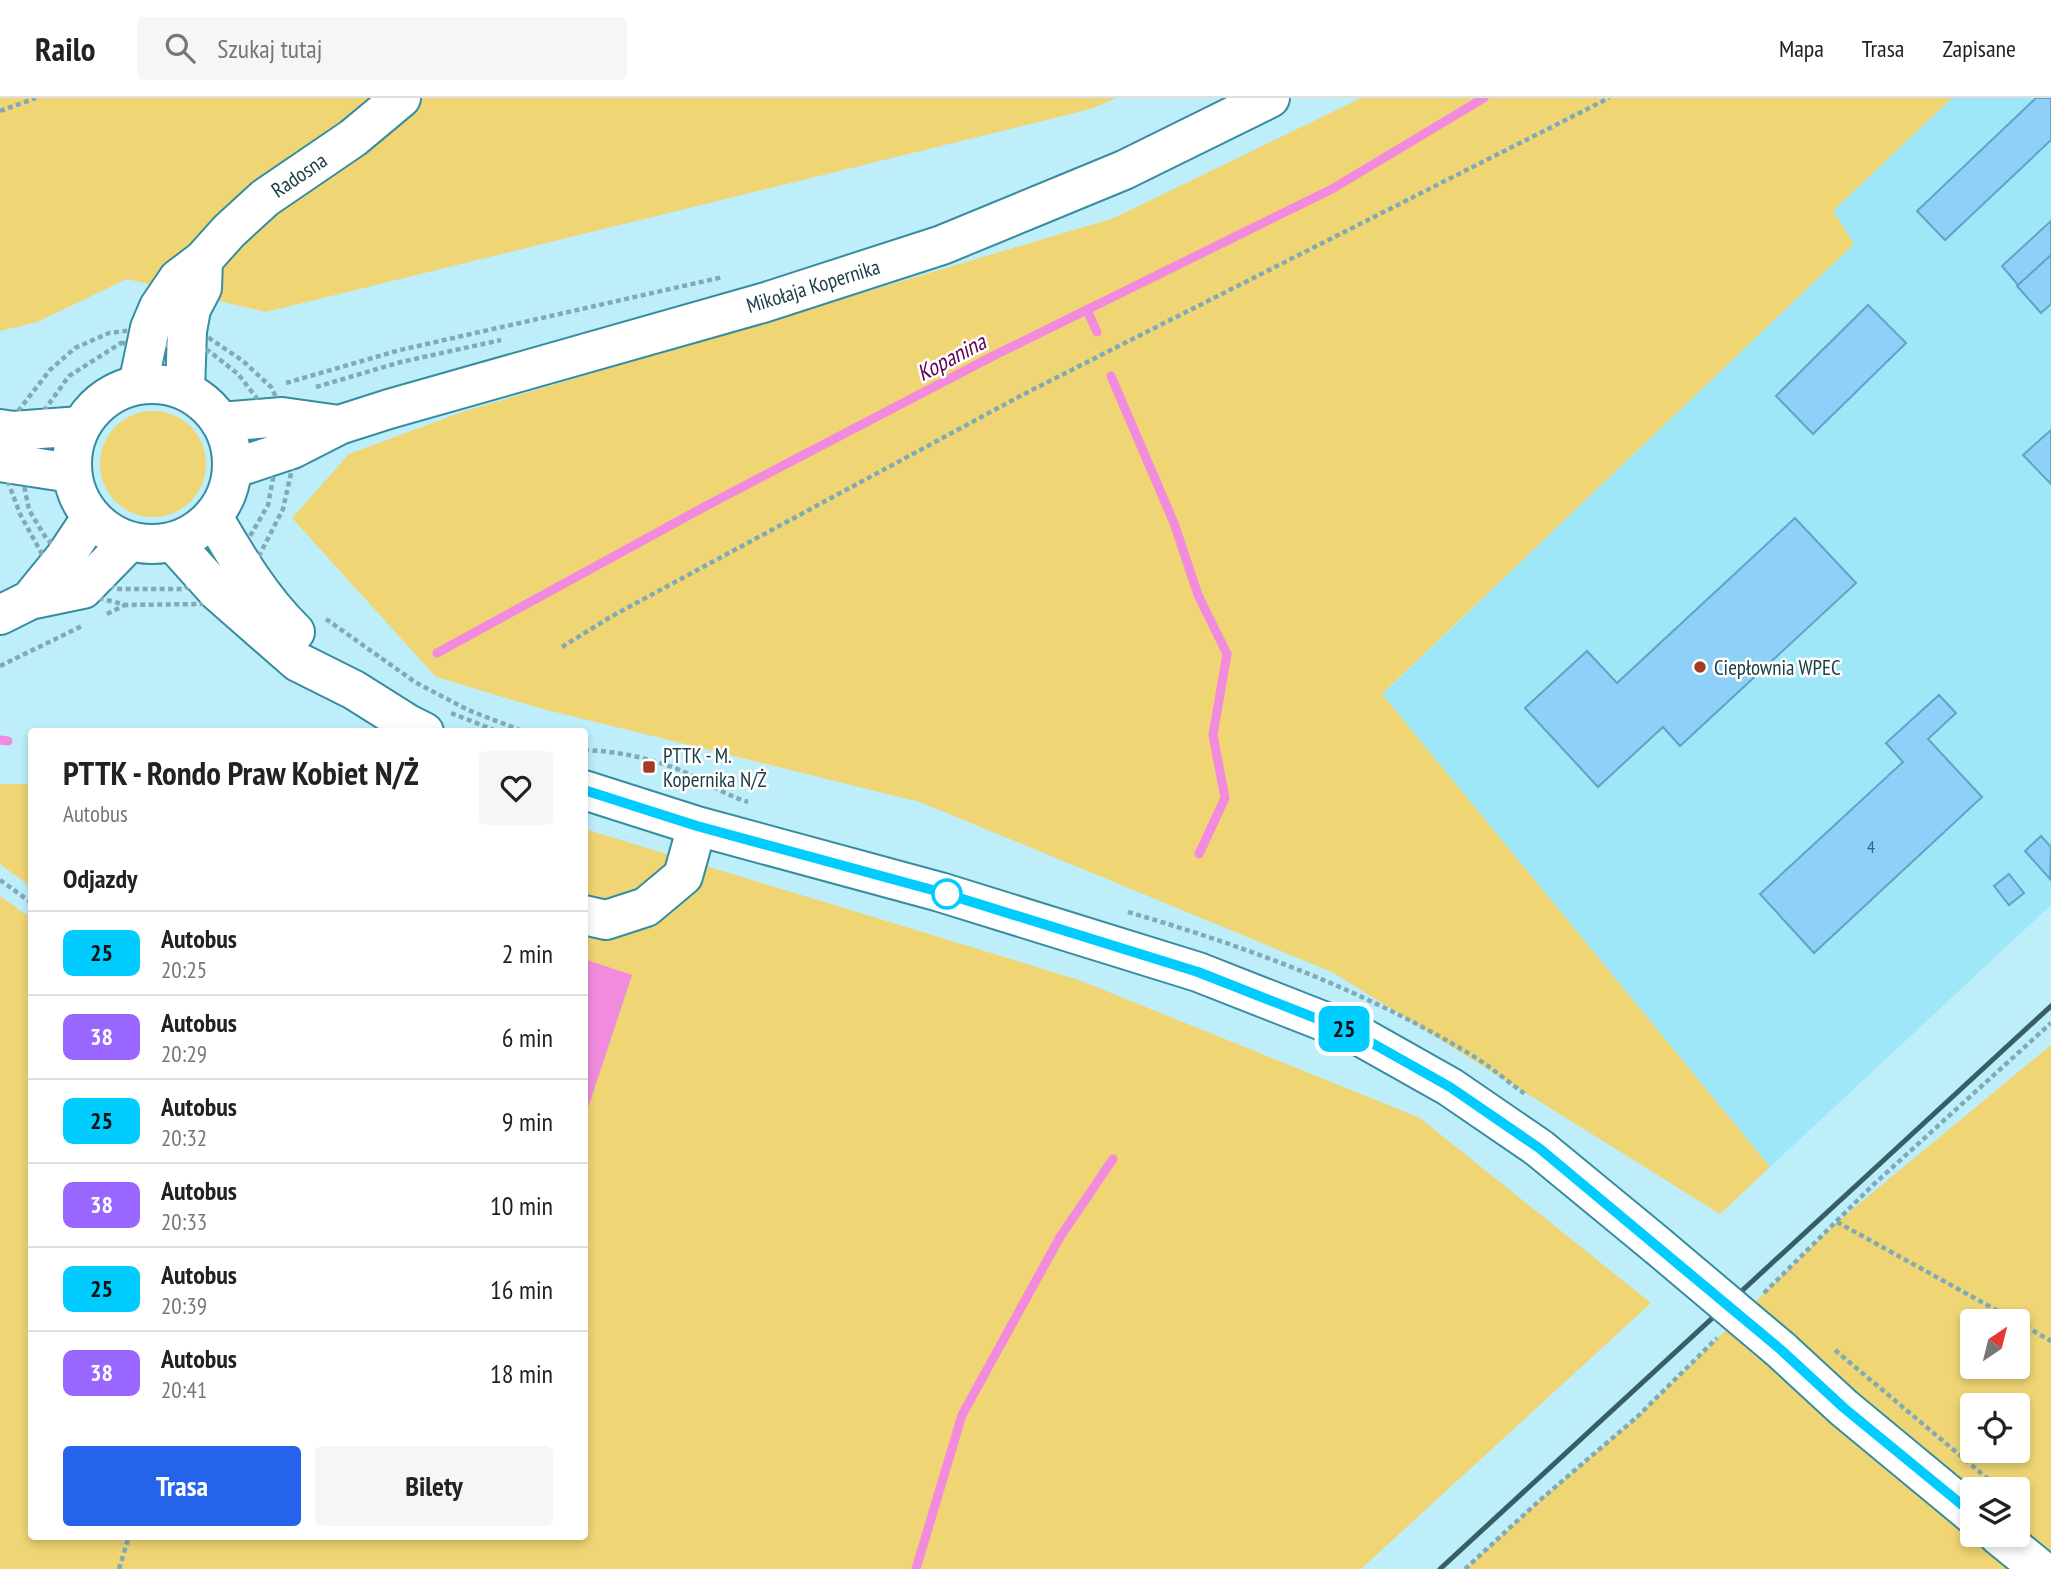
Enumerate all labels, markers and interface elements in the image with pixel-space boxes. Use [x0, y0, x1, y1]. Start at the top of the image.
search box [137, 17, 627, 80]
text: Railo [35, 27, 95, 70]
icon: search [161, 29, 199, 67]
text: Szukaj tutaj [217, 32, 322, 65]
text: Mapa [1779, 33, 1824, 64]
text: Trasa [1862, 33, 1904, 64]
text: Zapisane [1942, 33, 2016, 64]
street label: Radosna [266, 147, 332, 203]
street label: Mikołaja Kopernika [743, 253, 883, 319]
water label: Kopanina [912, 326, 992, 387]
place label: Ciepłownia WPEC [1714, 654, 1841, 681]
marker: Ciepłownia WPEC [1692, 659, 1708, 675]
place label: PTTK - M. Kopernika N/Ż [663, 742, 767, 793]
text: PTTK - Rondo Praw Kobiet N/Ż [63, 751, 419, 794]
button: heart [479, 751, 553, 825]
marker: PTTK - M. Kopernika N/Ż [641, 759, 657, 775]
text: Autobus [63, 799, 128, 828]
house number: 4 [1867, 835, 1875, 858]
text: Odjazdy [63, 862, 137, 895]
unlabelled marker [932, 879, 962, 909]
text: Autobus [161, 922, 237, 955]
text: 25 [90, 937, 113, 968]
text: 2 min [502, 937, 553, 970]
text: 20:25 [161, 955, 207, 984]
text: Autobus [161, 1006, 237, 1039]
line badge: 25 [1312, 1006, 1376, 1052]
text: 25 [1333, 1013, 1355, 1044]
text: 38 [90, 1021, 113, 1052]
text: 6 min [502, 1021, 553, 1054]
text: 20:29 [161, 1039, 207, 1068]
text: Autobus [161, 1090, 237, 1123]
text: 25 [90, 1105, 113, 1136]
text: 9 min [502, 1105, 553, 1138]
text: 20:32 [161, 1123, 207, 1152]
text: Autobus [161, 1174, 237, 1207]
text: 38 [90, 1189, 113, 1220]
text: 10 min [490, 1189, 553, 1222]
text: 20:33 [161, 1207, 207, 1236]
text: Autobus [161, 1258, 237, 1291]
text: 25 [90, 1273, 113, 1304]
text: 16 min [490, 1273, 553, 1306]
text: 20:39 [161, 1291, 207, 1320]
north arrow [1960, 1309, 2030, 1379]
map controls [1960, 1309, 2030, 1547]
text: Autobus [161, 1342, 237, 1375]
text: 38 [90, 1357, 113, 1388]
text: 18 min [490, 1357, 553, 1390]
text: 20:41 [161, 1375, 207, 1404]
button: locate [1960, 1393, 2030, 1463]
button: Trasa [63, 1446, 301, 1526]
button: Bilety [315, 1446, 553, 1526]
button: layers [1960, 1477, 2030, 1547]

